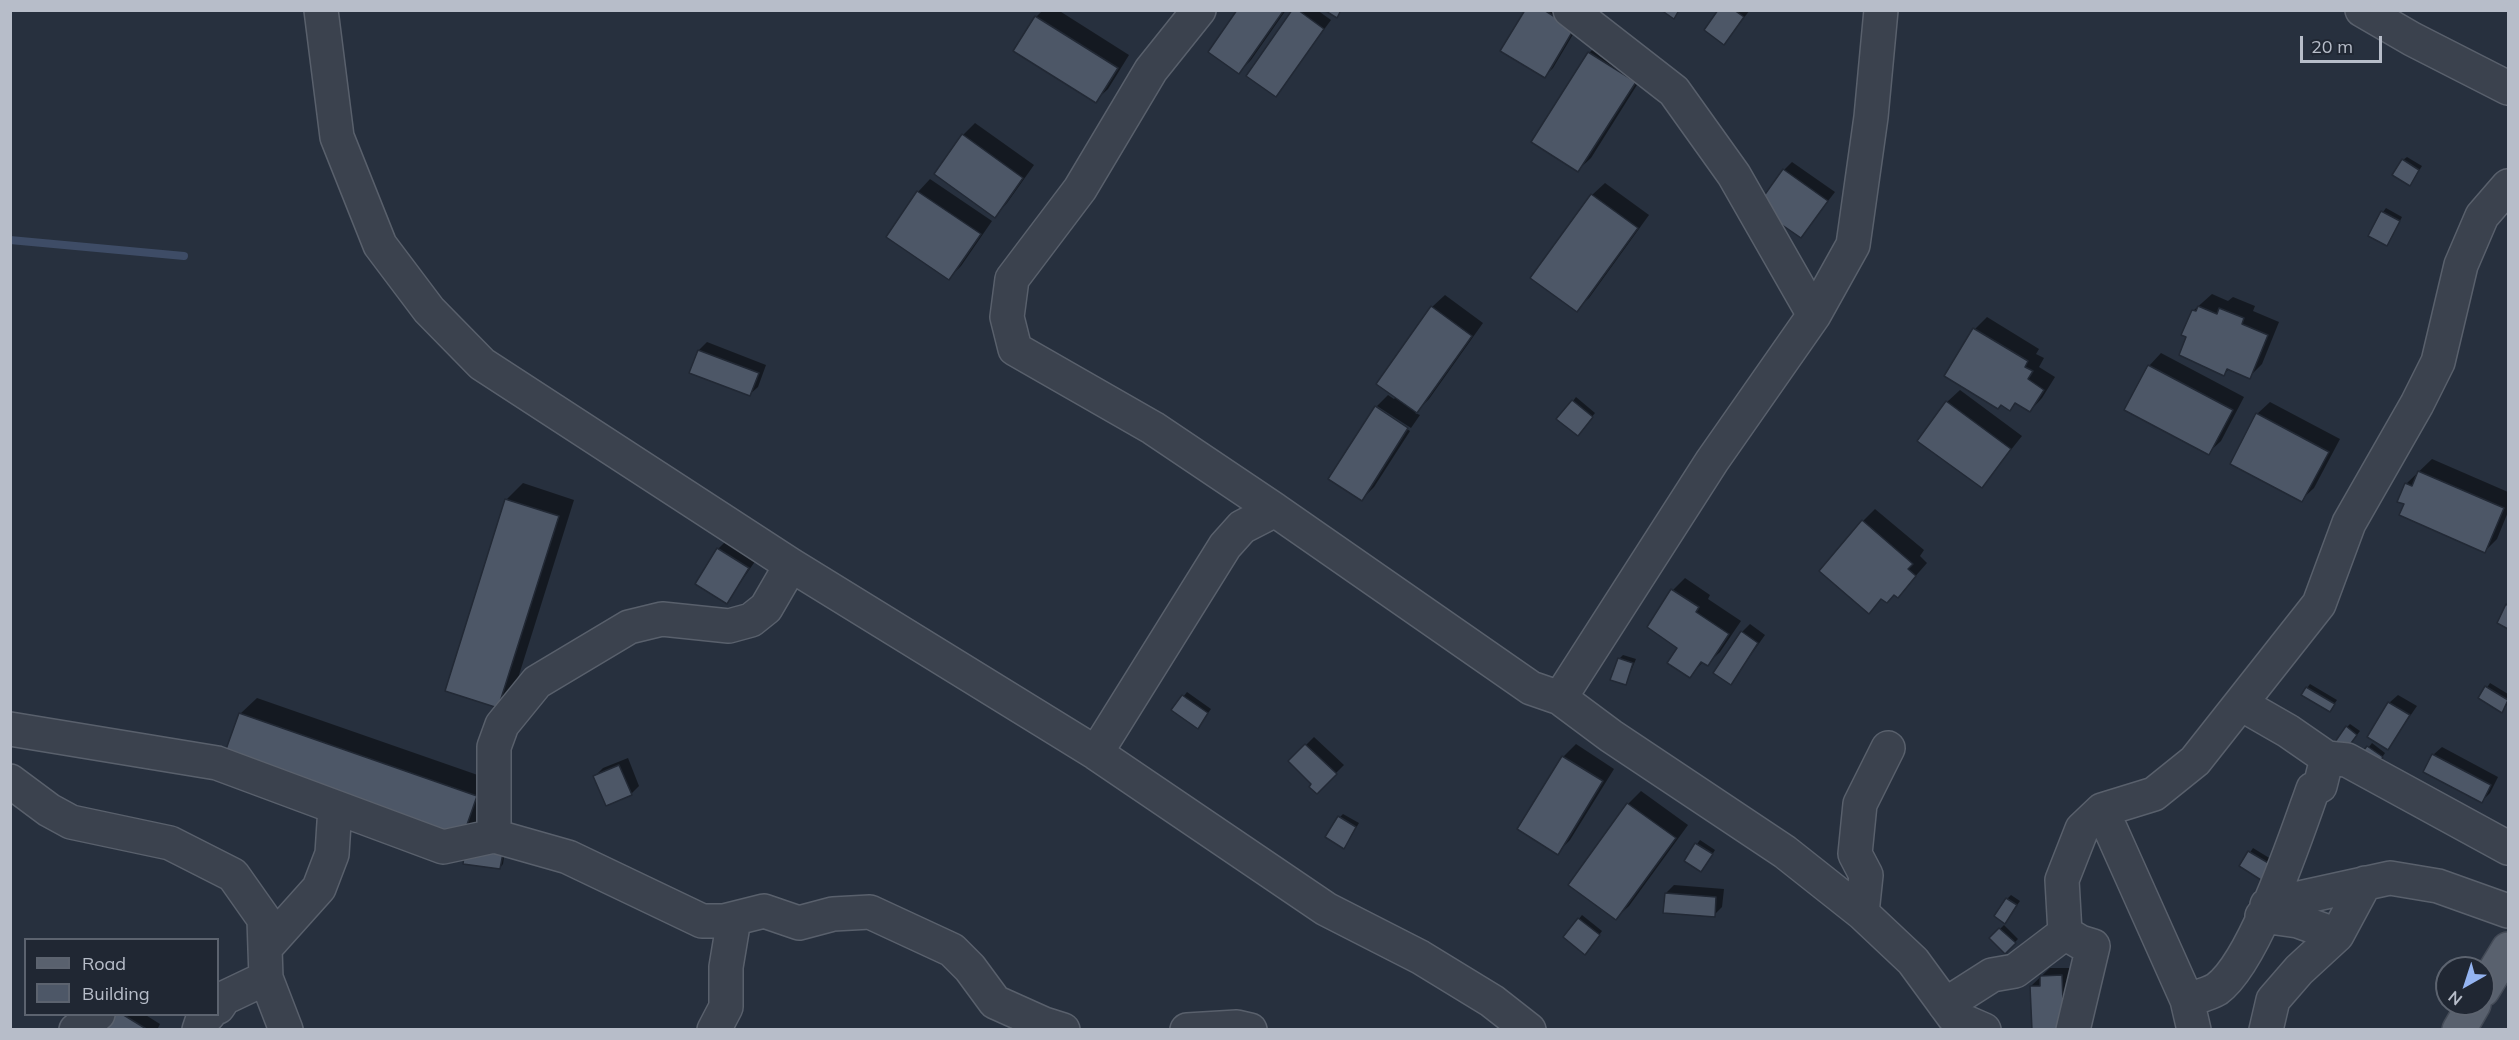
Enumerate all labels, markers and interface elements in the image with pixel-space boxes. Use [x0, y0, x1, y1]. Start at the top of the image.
scale bar [2303, 24, 2386, 62]
text: 20 m [2311, 35, 2353, 58]
legend [24, 938, 219, 1016]
text: Road [82, 952, 126, 975]
north arrow [2435, 956, 2495, 1016]
text: Building [82, 982, 150, 1005]
text: N [2444, 987, 2466, 1010]

